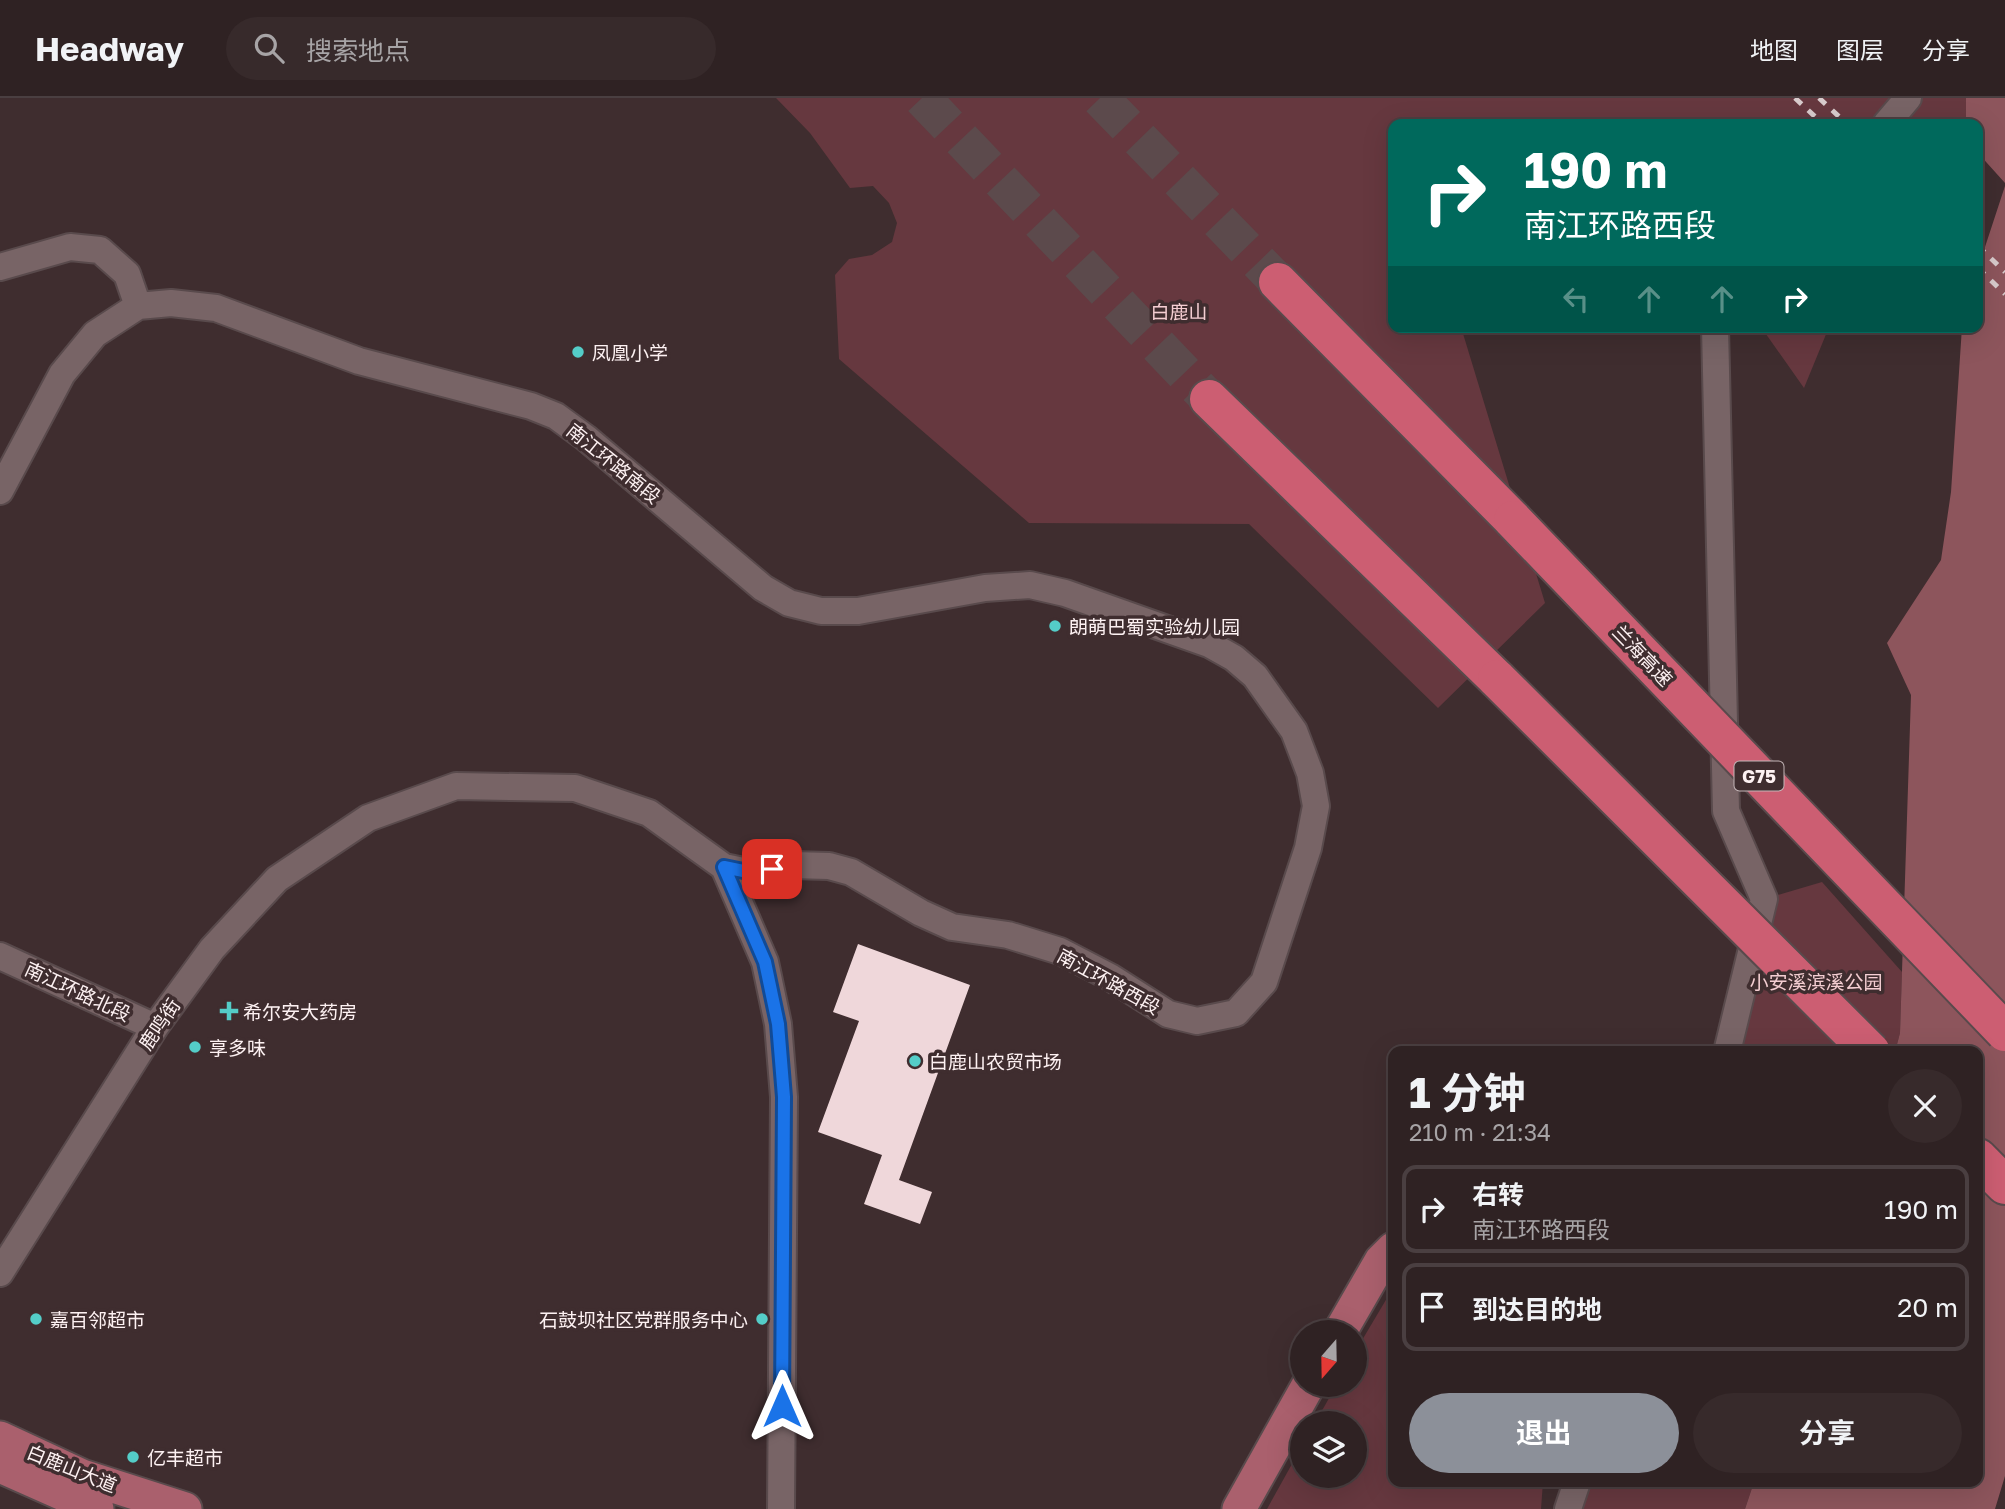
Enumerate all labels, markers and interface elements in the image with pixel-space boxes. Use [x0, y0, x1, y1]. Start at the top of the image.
search box [226, 17, 716, 80]
text: Headway [35, 29, 184, 68]
icon: search [250, 29, 288, 67]
text: 搜索地点 [306, 35, 410, 66]
text: 地图 [1750, 35, 1798, 64]
text: 图层 [1836, 35, 1884, 64]
text: 分享 [1922, 35, 1970, 64]
text: 190 m [1524, 140, 1667, 199]
icon: right [1409, 147, 1500, 238]
text: 南江环路西段 [1524, 206, 1716, 244]
icon: left [1557, 280, 1595, 318]
icon: ahead [1630, 280, 1668, 318]
icon: ahead [1703, 280, 1741, 318]
icon: right [1776, 280, 1814, 318]
park label: 白鹿山 [1150, 300, 1208, 323]
place label: 凤凰小学 [592, 341, 668, 364]
marker: 凤凰小学 [570, 344, 586, 360]
street label: 南江环路南段 [562, 418, 666, 508]
place label: 朗萌巴蜀实验幼儿园 [1069, 615, 1240, 638]
marker: 朗萌巴蜀实验幼儿园 [1047, 618, 1063, 634]
street label: 兰海高速 [1608, 620, 1678, 690]
road number: G75 [1734, 762, 1784, 790]
pin [742, 839, 802, 899]
icon: arrive [753, 850, 791, 888]
street label: 南江环路西段 [1054, 943, 1164, 1019]
street label: 南江环路北段 [21, 956, 135, 1026]
park label: 小安溪滨溪公园 [1749, 970, 1883, 993]
street label: 鹿鸣街 [134, 994, 184, 1054]
place label: 希尔安大药房 [243, 1000, 357, 1023]
marker: 希尔安大药房 [221, 1003, 237, 1019]
place label: 享多味 [209, 1036, 266, 1059]
marker: 享多味 [187, 1039, 203, 1055]
place label: 白鹿山农贸市场 [929, 1050, 1062, 1073]
marker: 白鹿山农贸市场 [907, 1053, 923, 1069]
text: 1 分钟 [1409, 1067, 1525, 1117]
button: close [1888, 1069, 1962, 1143]
text: 210 m · 21:34 [1409, 1118, 1551, 1146]
text: 右转 [1472, 1179, 1524, 1210]
icon: right [1413, 1190, 1451, 1228]
text: 190 m [1884, 1194, 1958, 1225]
text: 南江环路西段 [1472, 1215, 1610, 1243]
icon: arrive [1413, 1288, 1451, 1326]
text: 20 m [1897, 1292, 1958, 1323]
text: 到达目的地 [1472, 1294, 1602, 1325]
place label: 嘉百邻超市 [50, 1308, 145, 1331]
place label: 石鼓坝社区党群服务中心 [539, 1308, 748, 1331]
marker: 嘉百邻超市 [28, 1311, 44, 1327]
marker: 石鼓坝社区党群服务中心 [754, 1311, 770, 1327]
north arrow [1290, 1320, 1367, 1396]
map controls [1290, 1320, 1367, 1488]
position arrow [745, 1369, 819, 1443]
button: 退出 [1409, 1393, 1679, 1473]
button: 分享 [1693, 1393, 1962, 1473]
button: layers [1290, 1411, 1367, 1488]
street label: 白鹿山大道 [24, 1440, 120, 1496]
place label: 亿丰超市 [147, 1446, 223, 1469]
marker: 亿丰超市 [125, 1449, 141, 1465]

